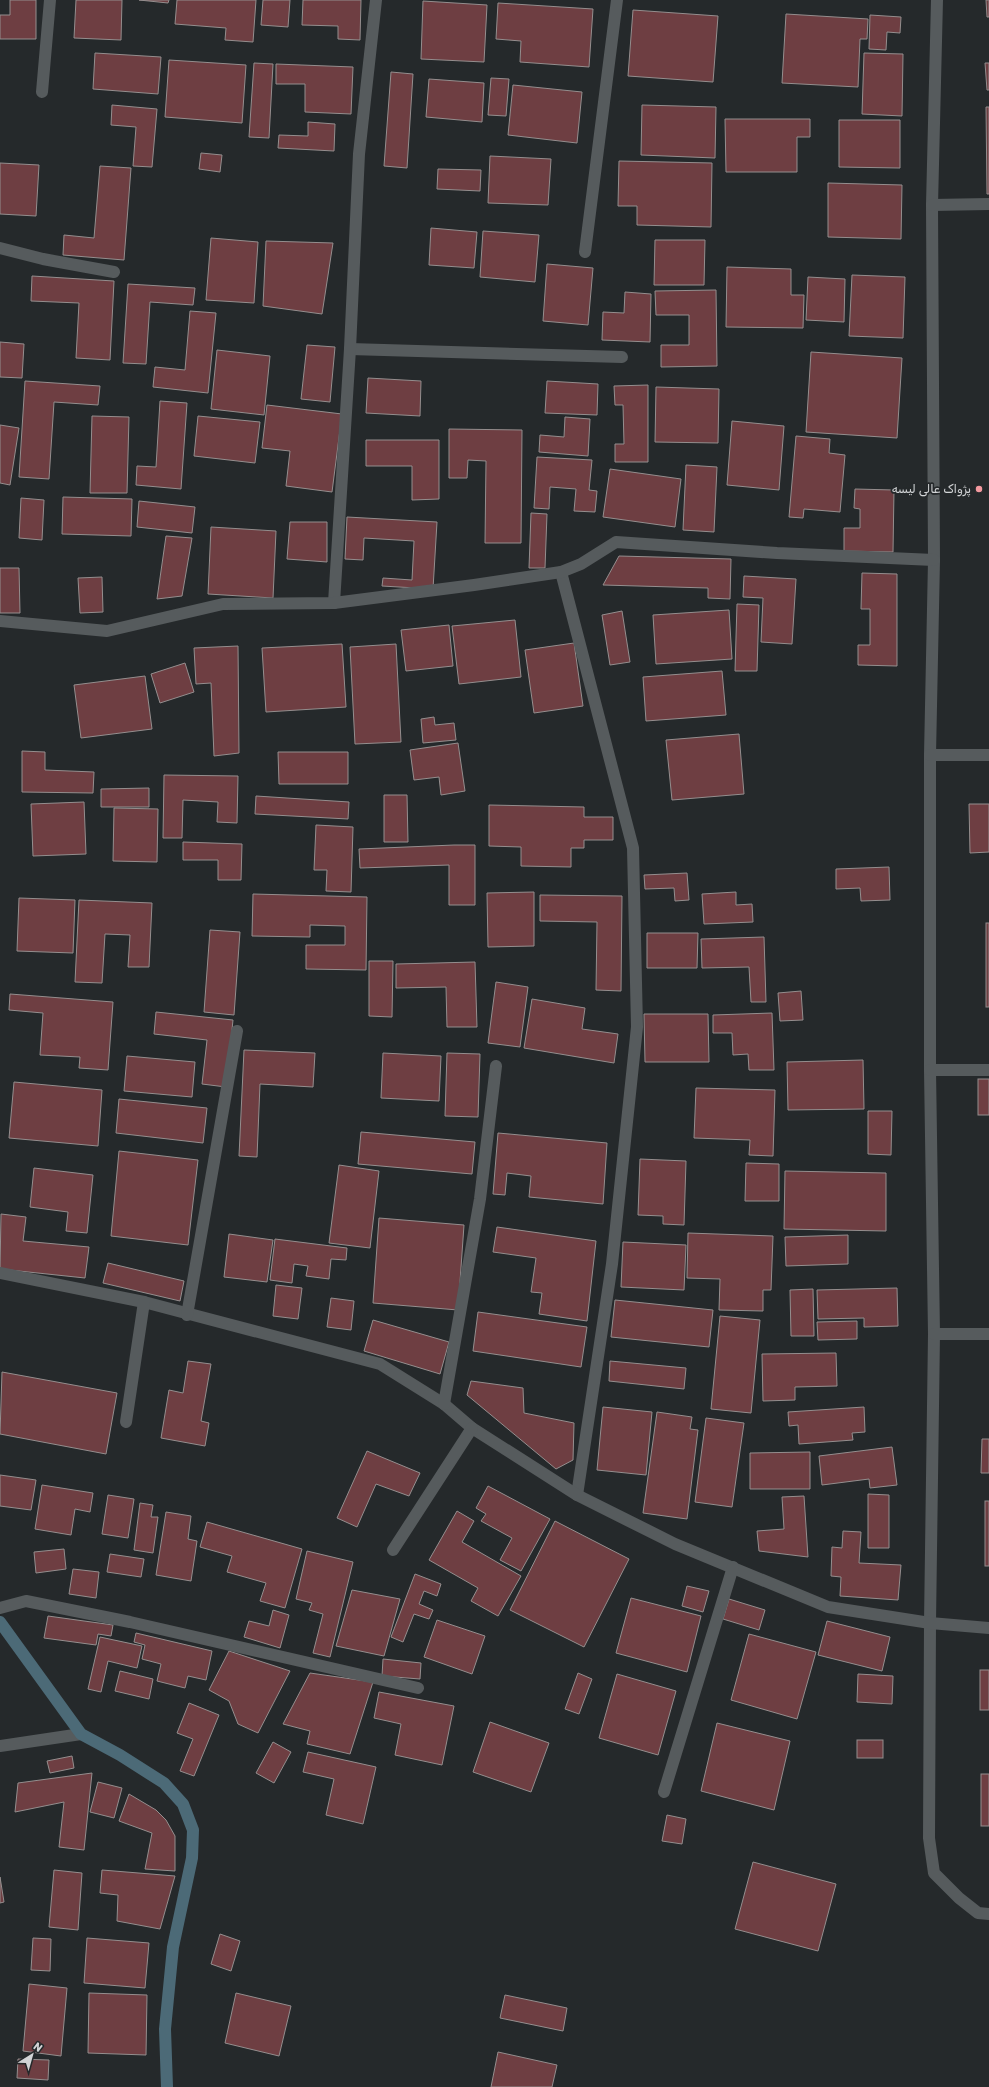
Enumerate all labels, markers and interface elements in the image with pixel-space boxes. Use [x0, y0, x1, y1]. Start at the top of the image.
place label: پژواک عالی لیسه [892, 482, 971, 497]
marker: پژواک عالی لیسه [974, 484, 984, 494]
north arrow [12, 2035, 52, 2075]
text: N [31, 2040, 45, 2055]

